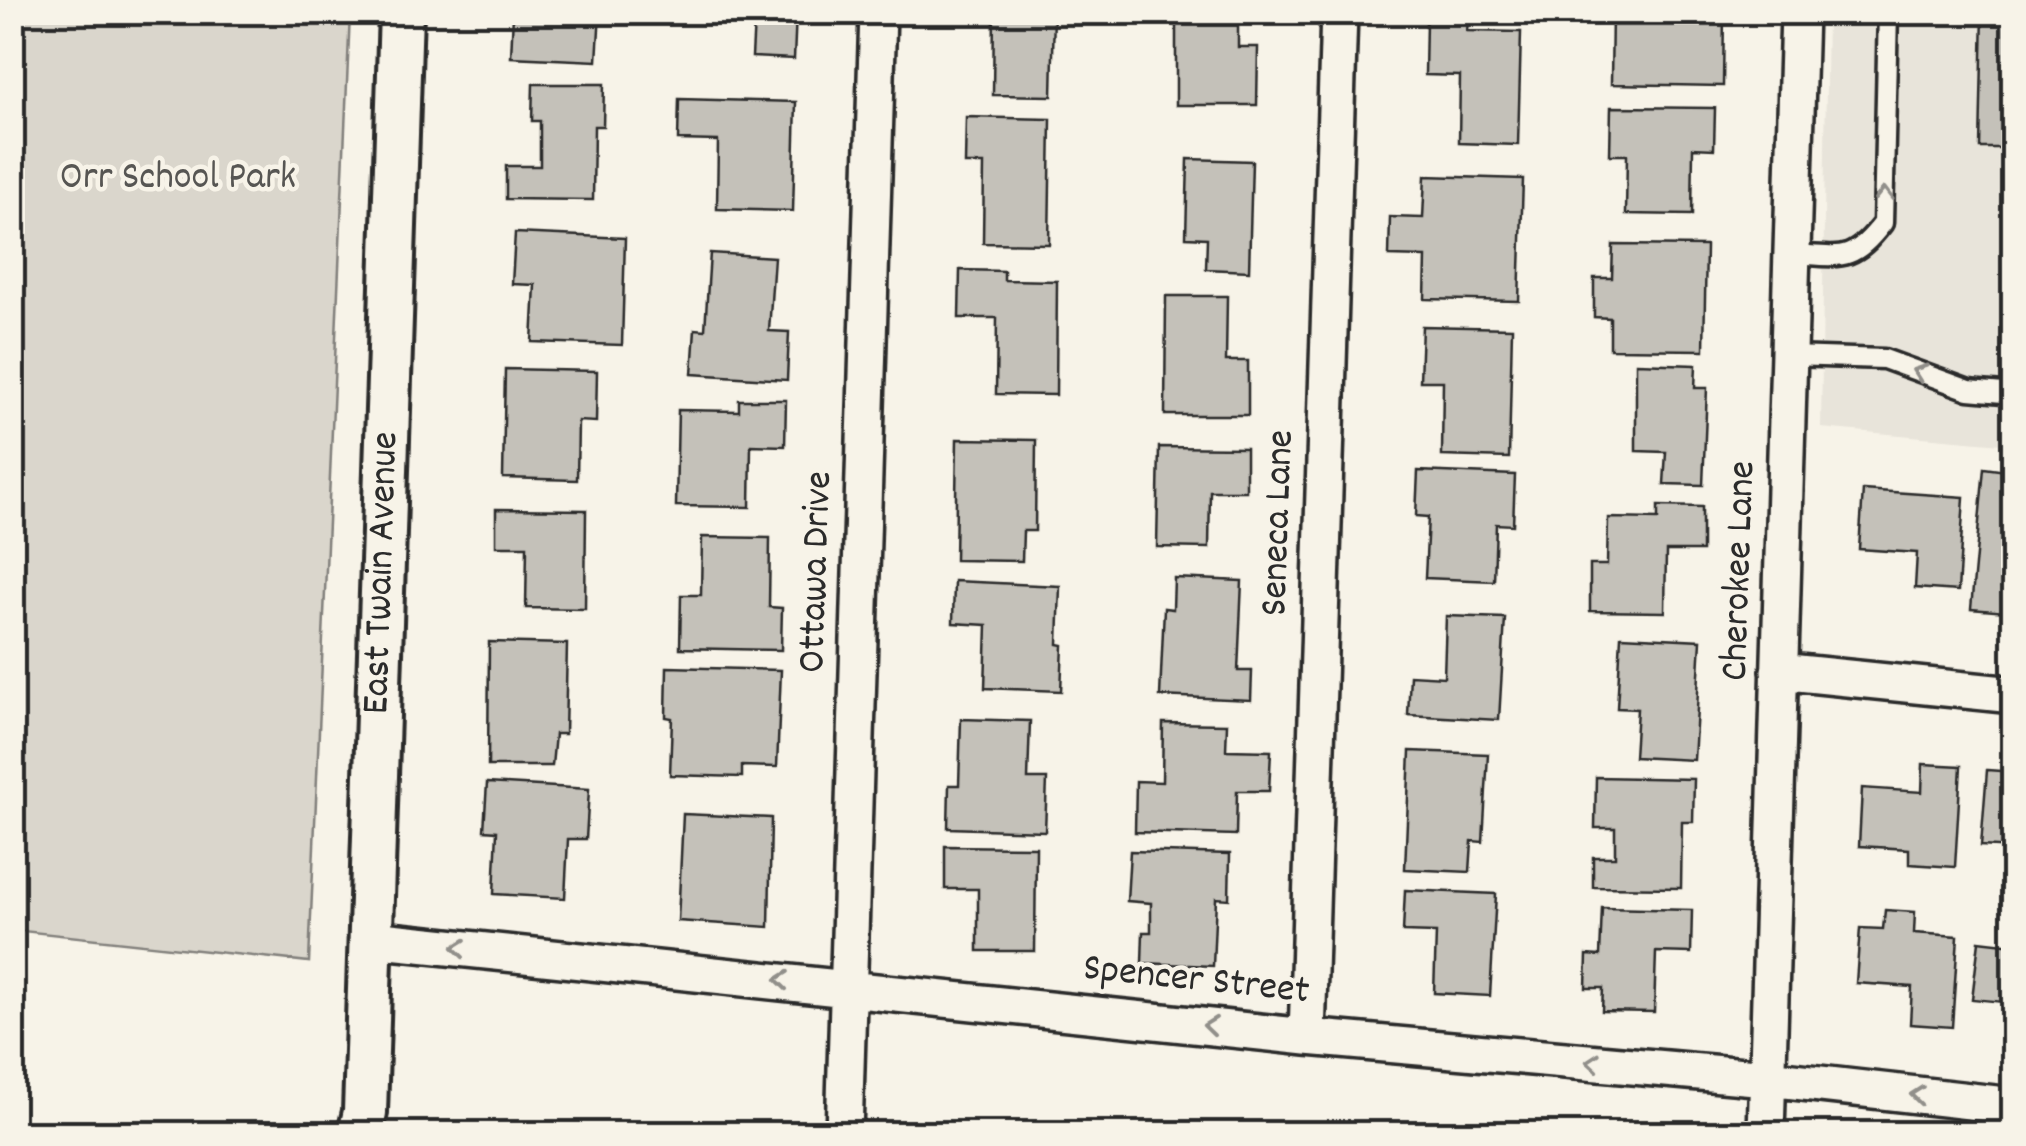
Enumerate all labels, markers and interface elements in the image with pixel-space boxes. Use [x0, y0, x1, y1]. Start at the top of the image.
park label: Orr School Park [60, 151, 296, 208]
one-way arrow [1873, 185, 1895, 200]
one-way arrow [1912, 363, 1929, 384]
street label: Seneca Lane [1248, 429, 1312, 617]
street label: East Twain Avenue [350, 431, 416, 715]
street label: Cherokee Lane [1709, 460, 1773, 682]
street label: Ottawa Drive [786, 470, 850, 674]
one-way arrow [450, 938, 466, 959]
street label: Spencer Street [1080, 942, 1312, 1022]
one-way arrow [774, 970, 790, 991]
one-way arrow [1201, 1016, 1217, 1037]
one-way arrow [1585, 1052, 1601, 1074]
one-way arrow [1908, 1085, 1924, 1106]

